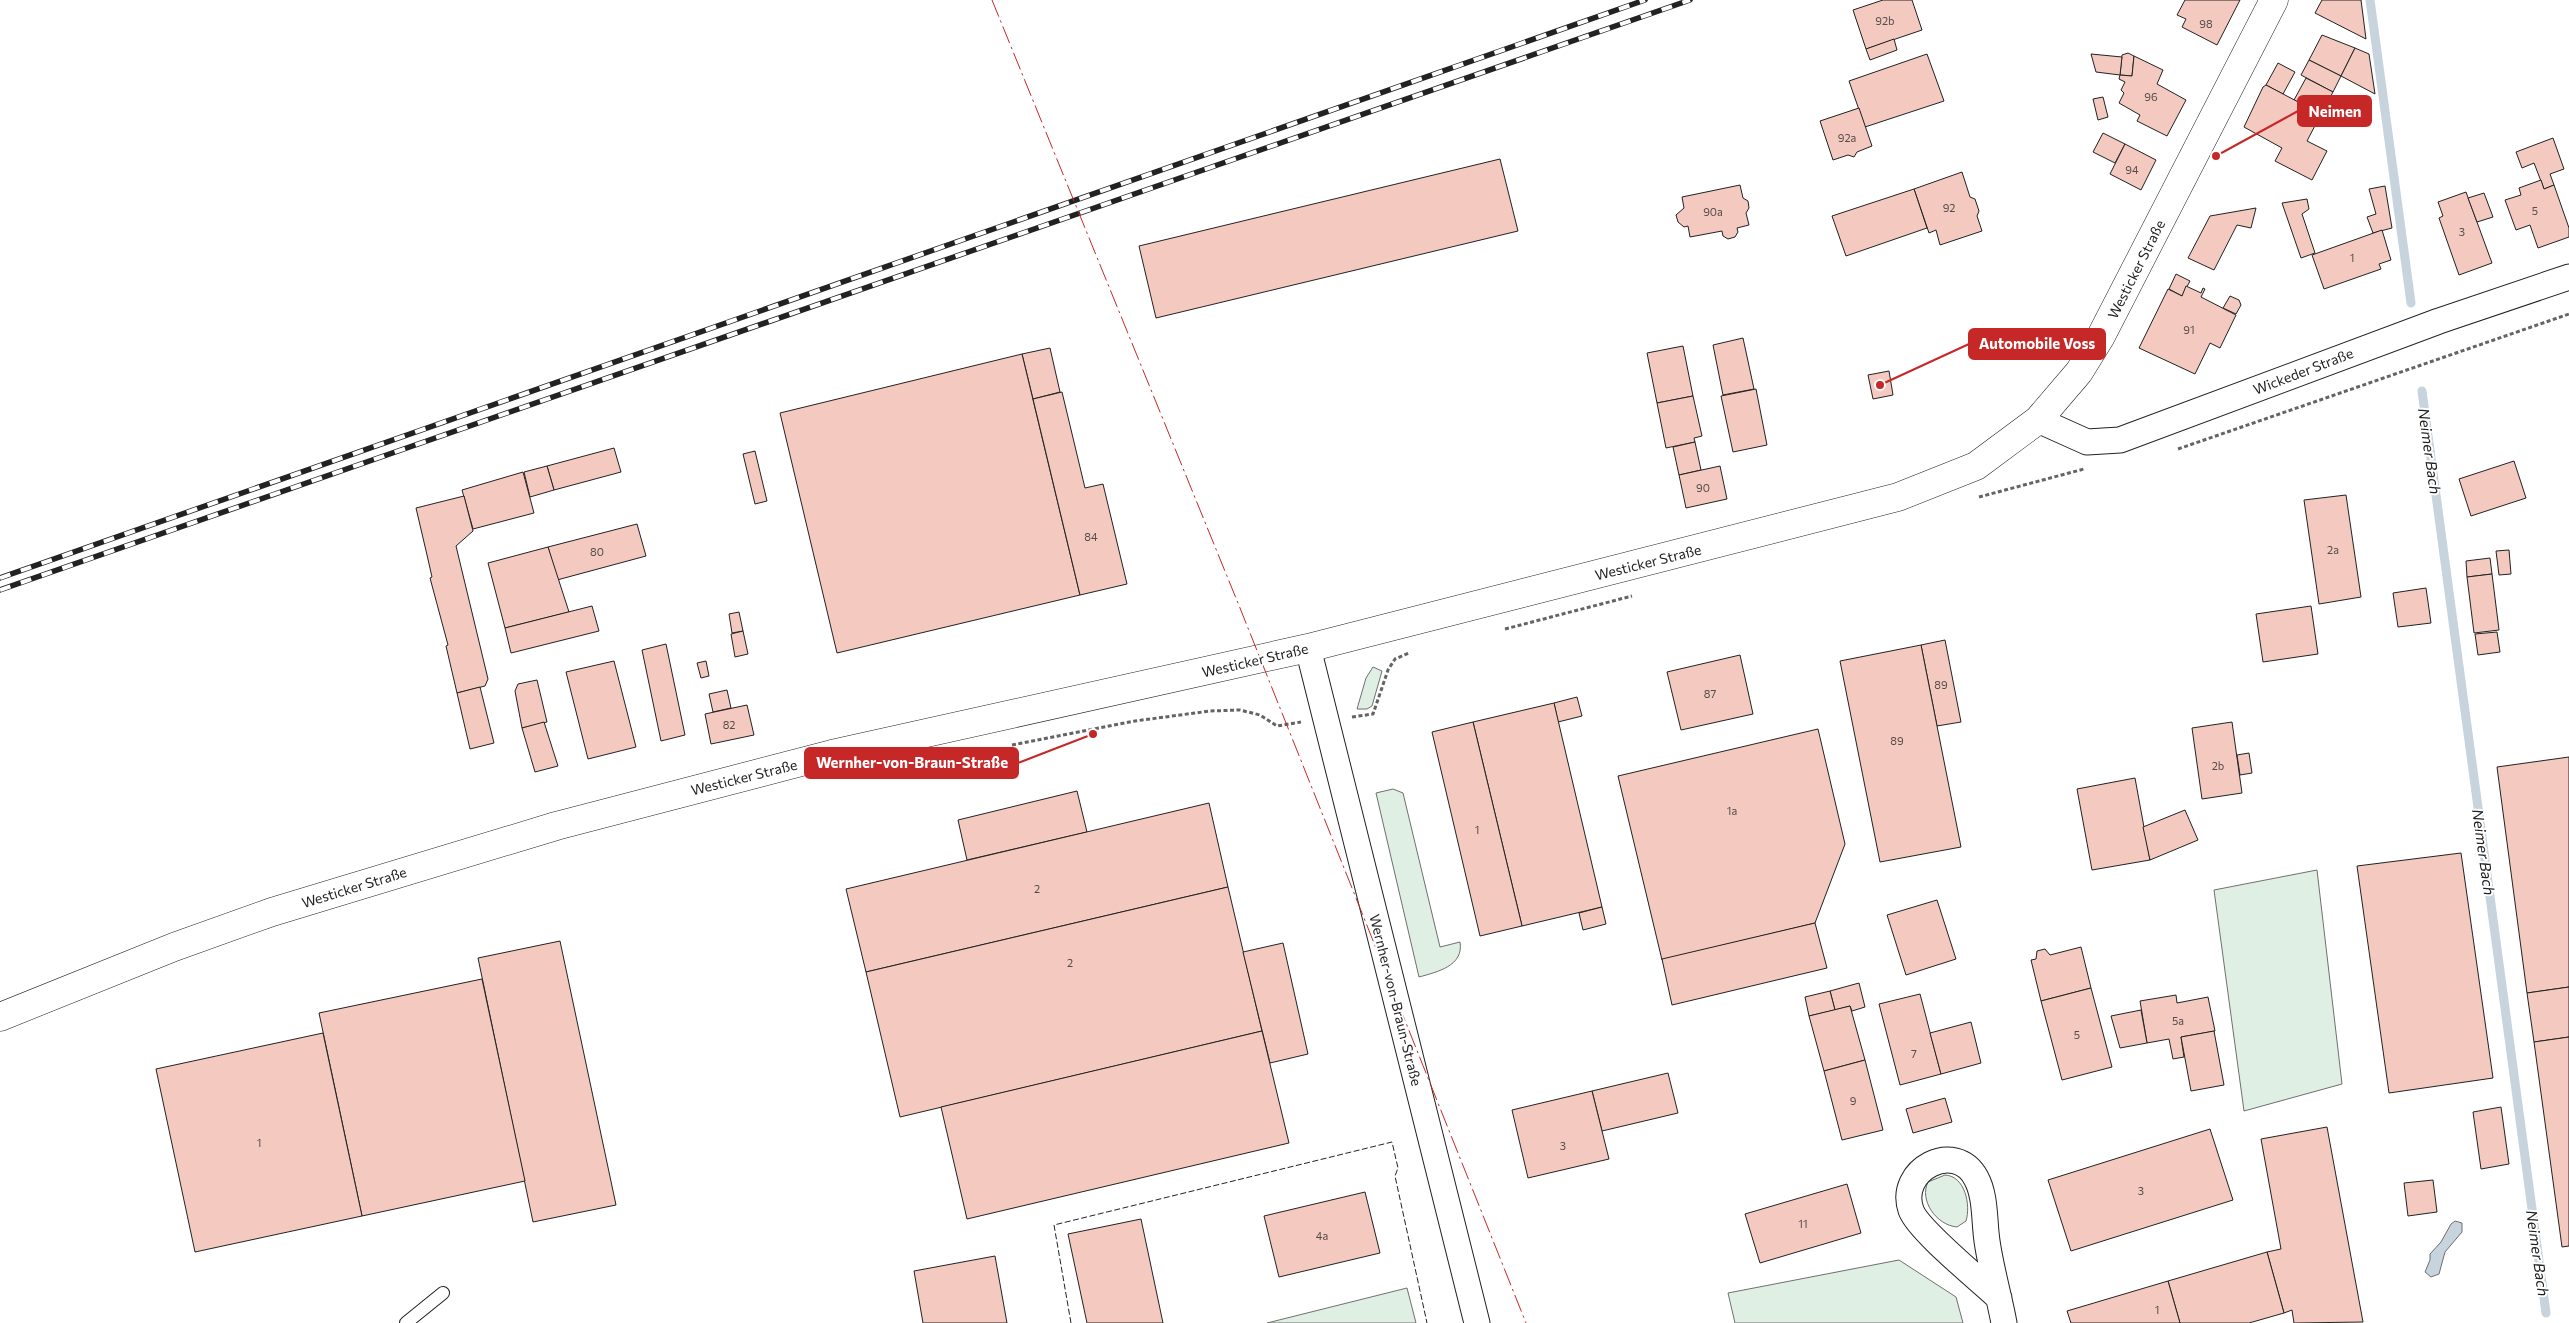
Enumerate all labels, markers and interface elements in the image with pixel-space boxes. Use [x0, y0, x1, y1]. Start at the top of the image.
house number: 92b [1875, 14, 1895, 27]
house number: 98 [2199, 17, 2213, 30]
house number: 96 [2144, 90, 2158, 103]
callout: Neimen [2298, 96, 2371, 126]
text: Neimen [2309, 102, 2362, 120]
house number: 92a [1838, 131, 1856, 144]
house number: 94 [2125, 163, 2139, 176]
house number: 92 [1943, 201, 1955, 214]
house number: 5 [2532, 204, 2538, 217]
house number: 90a [1703, 205, 1723, 218]
street label: Westicker Straße [2104, 217, 2168, 321]
house number: 3 [2459, 225, 2465, 238]
house number: 1 [2350, 251, 2354, 264]
house number: 91 [2183, 323, 2195, 336]
callout: Automobile Voss [1969, 329, 2105, 359]
text: Automobile Voss [1979, 334, 2095, 352]
street label: Wickeder Straße [2251, 344, 2355, 398]
water label: Neimer Bach [2415, 407, 2445, 495]
house number: 90 [1696, 481, 1710, 494]
house number: 84 [1084, 530, 1098, 543]
street label: Westicker Straße [1593, 541, 1703, 583]
house number: 2a [2327, 543, 2339, 556]
house number: 80 [590, 545, 604, 558]
street label: Westicker Straße [1200, 639, 1310, 681]
house number: 89 [1934, 678, 1948, 691]
house number: 87 [1704, 687, 1716, 700]
house number: 82 [723, 718, 735, 731]
house number: 89 [1890, 734, 1904, 747]
callout: Wernher-von-Braun-Straße [805, 748, 1018, 778]
text: Wernher-von-Braun-Straße [816, 753, 1008, 771]
street label: Westicker Straße [689, 756, 799, 798]
house number: 2b [2212, 759, 2224, 772]
house number: 1a [1727, 804, 1737, 817]
water label: Neimer Bach [2469, 808, 2499, 896]
house number: 1 [1475, 823, 1479, 836]
street label: Westicker Straße [300, 863, 408, 911]
house number: 2 [1034, 882, 1040, 895]
street label: Wernher-von-Braun-Straße [1366, 912, 1426, 1088]
house number: 2 [1067, 956, 1073, 969]
house number: 5a [2172, 1014, 2184, 1027]
house number: 5 [2074, 1028, 2080, 1041]
house number: 7 [1911, 1047, 1917, 1060]
house number: 9 [1850, 1094, 1857, 1107]
house number: 1 [257, 1136, 261, 1149]
house number: 3 [1560, 1139, 1566, 1152]
house number: 3 [2138, 1184, 2144, 1197]
water label: Neimer Bach [2523, 1209, 2553, 1297]
house number: 11 [1798, 1217, 1808, 1230]
house number: 4a [1316, 1229, 1328, 1242]
house number: 1 [2155, 1303, 2159, 1316]

